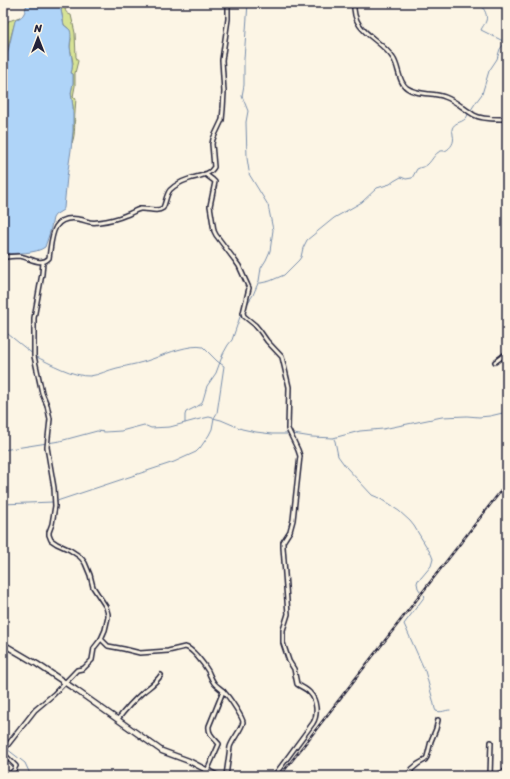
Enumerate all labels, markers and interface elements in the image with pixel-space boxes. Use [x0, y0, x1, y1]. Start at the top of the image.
north arrow [18, 18, 58, 58]
text: N [33, 19, 42, 38]

